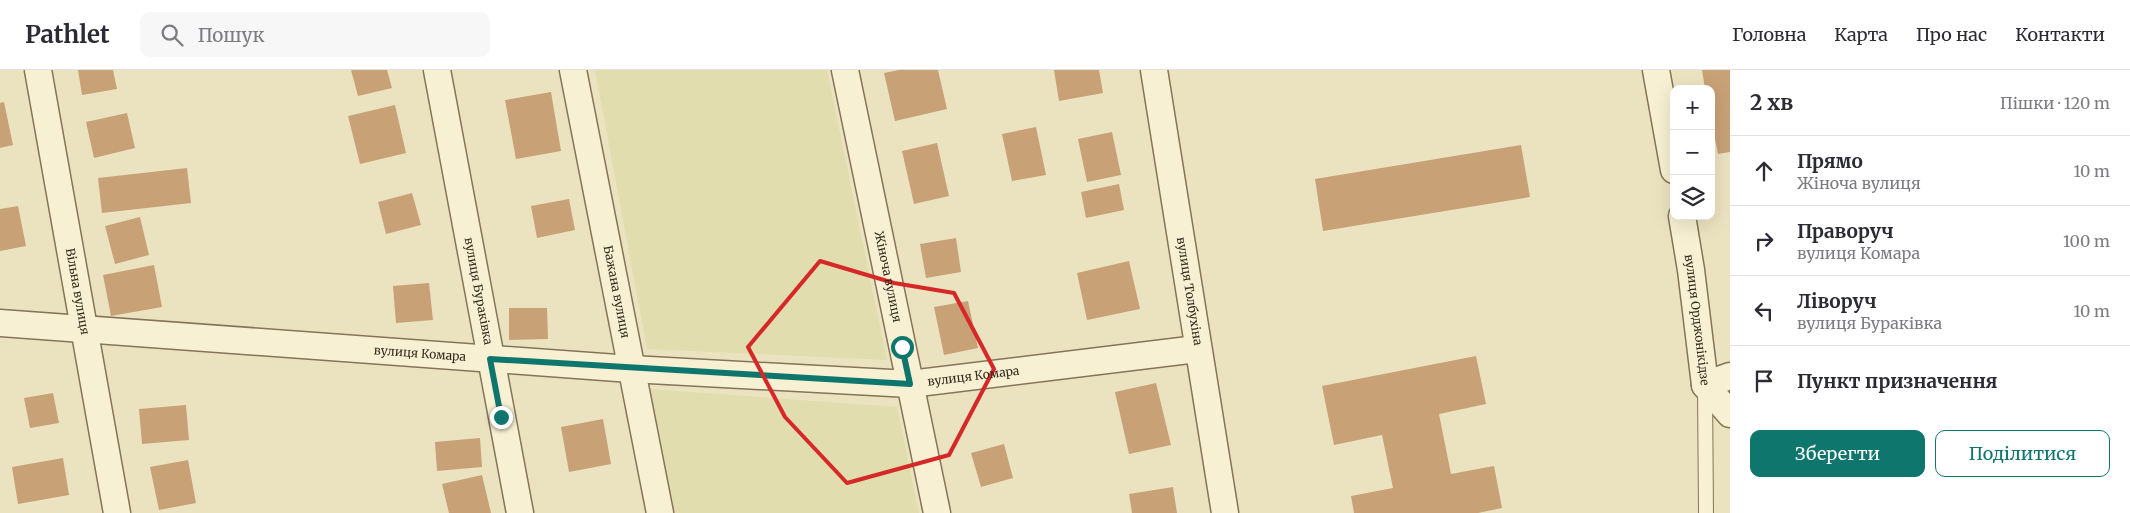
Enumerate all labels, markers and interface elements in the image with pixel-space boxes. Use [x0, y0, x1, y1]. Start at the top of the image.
search box [140, 12, 490, 57]
text: Pathlet [25, 19, 110, 50]
icon: search [158, 21, 186, 49]
text: Пошук [198, 23, 265, 47]
text: Головна [1732, 23, 1806, 46]
text: Карта [1834, 23, 1888, 46]
text: Про нас [1916, 23, 1987, 46]
text: Контакти [2015, 23, 2105, 46]
map controls [1670, 85, 1715, 220]
button: + [1670, 85, 1715, 130]
text: 2 хв [1750, 89, 1793, 116]
text: Пішки · 120 m [2000, 93, 2110, 113]
button: − [1670, 130, 1715, 175]
text: Прямо [1797, 149, 1863, 173]
icon: ahead [1750, 157, 1778, 185]
text: 10 m [2073, 161, 2110, 181]
text: Жіноча вулиця [1797, 173, 1921, 193]
button: layers [1670, 175, 1715, 220]
text: Праворуч [1797, 219, 1894, 243]
icon: right [1750, 227, 1778, 255]
street label: Жіноча вулиця [872, 229, 905, 323]
text: 100 m [2063, 231, 2110, 251]
street label: вулиця Бураківка [462, 236, 496, 347]
street label: вулиця Толбухіна [1174, 236, 1206, 347]
text: вулиця Комара [1797, 243, 1920, 263]
street label: Бажана вулиця [601, 244, 633, 339]
street label: Вільна вулиця [63, 247, 93, 336]
street label: вулиця Орджонікідзе [1682, 253, 1713, 386]
text: Ліворуч [1797, 289, 1877, 313]
icon: left [1750, 297, 1778, 325]
text: 10 m [2073, 301, 2110, 321]
text: вулиця Бураківка [1797, 313, 1942, 333]
route start [891, 336, 914, 359]
street label: вулиця Комара [373, 342, 467, 364]
street label: вулиця Комара [927, 363, 1021, 389]
icon: arrive [1750, 367, 1778, 395]
text: Пункт призначення [1797, 369, 1997, 393]
route end [490, 406, 513, 429]
button: Зберегти [1750, 430, 1925, 477]
button: Поділитися [1935, 430, 2110, 477]

